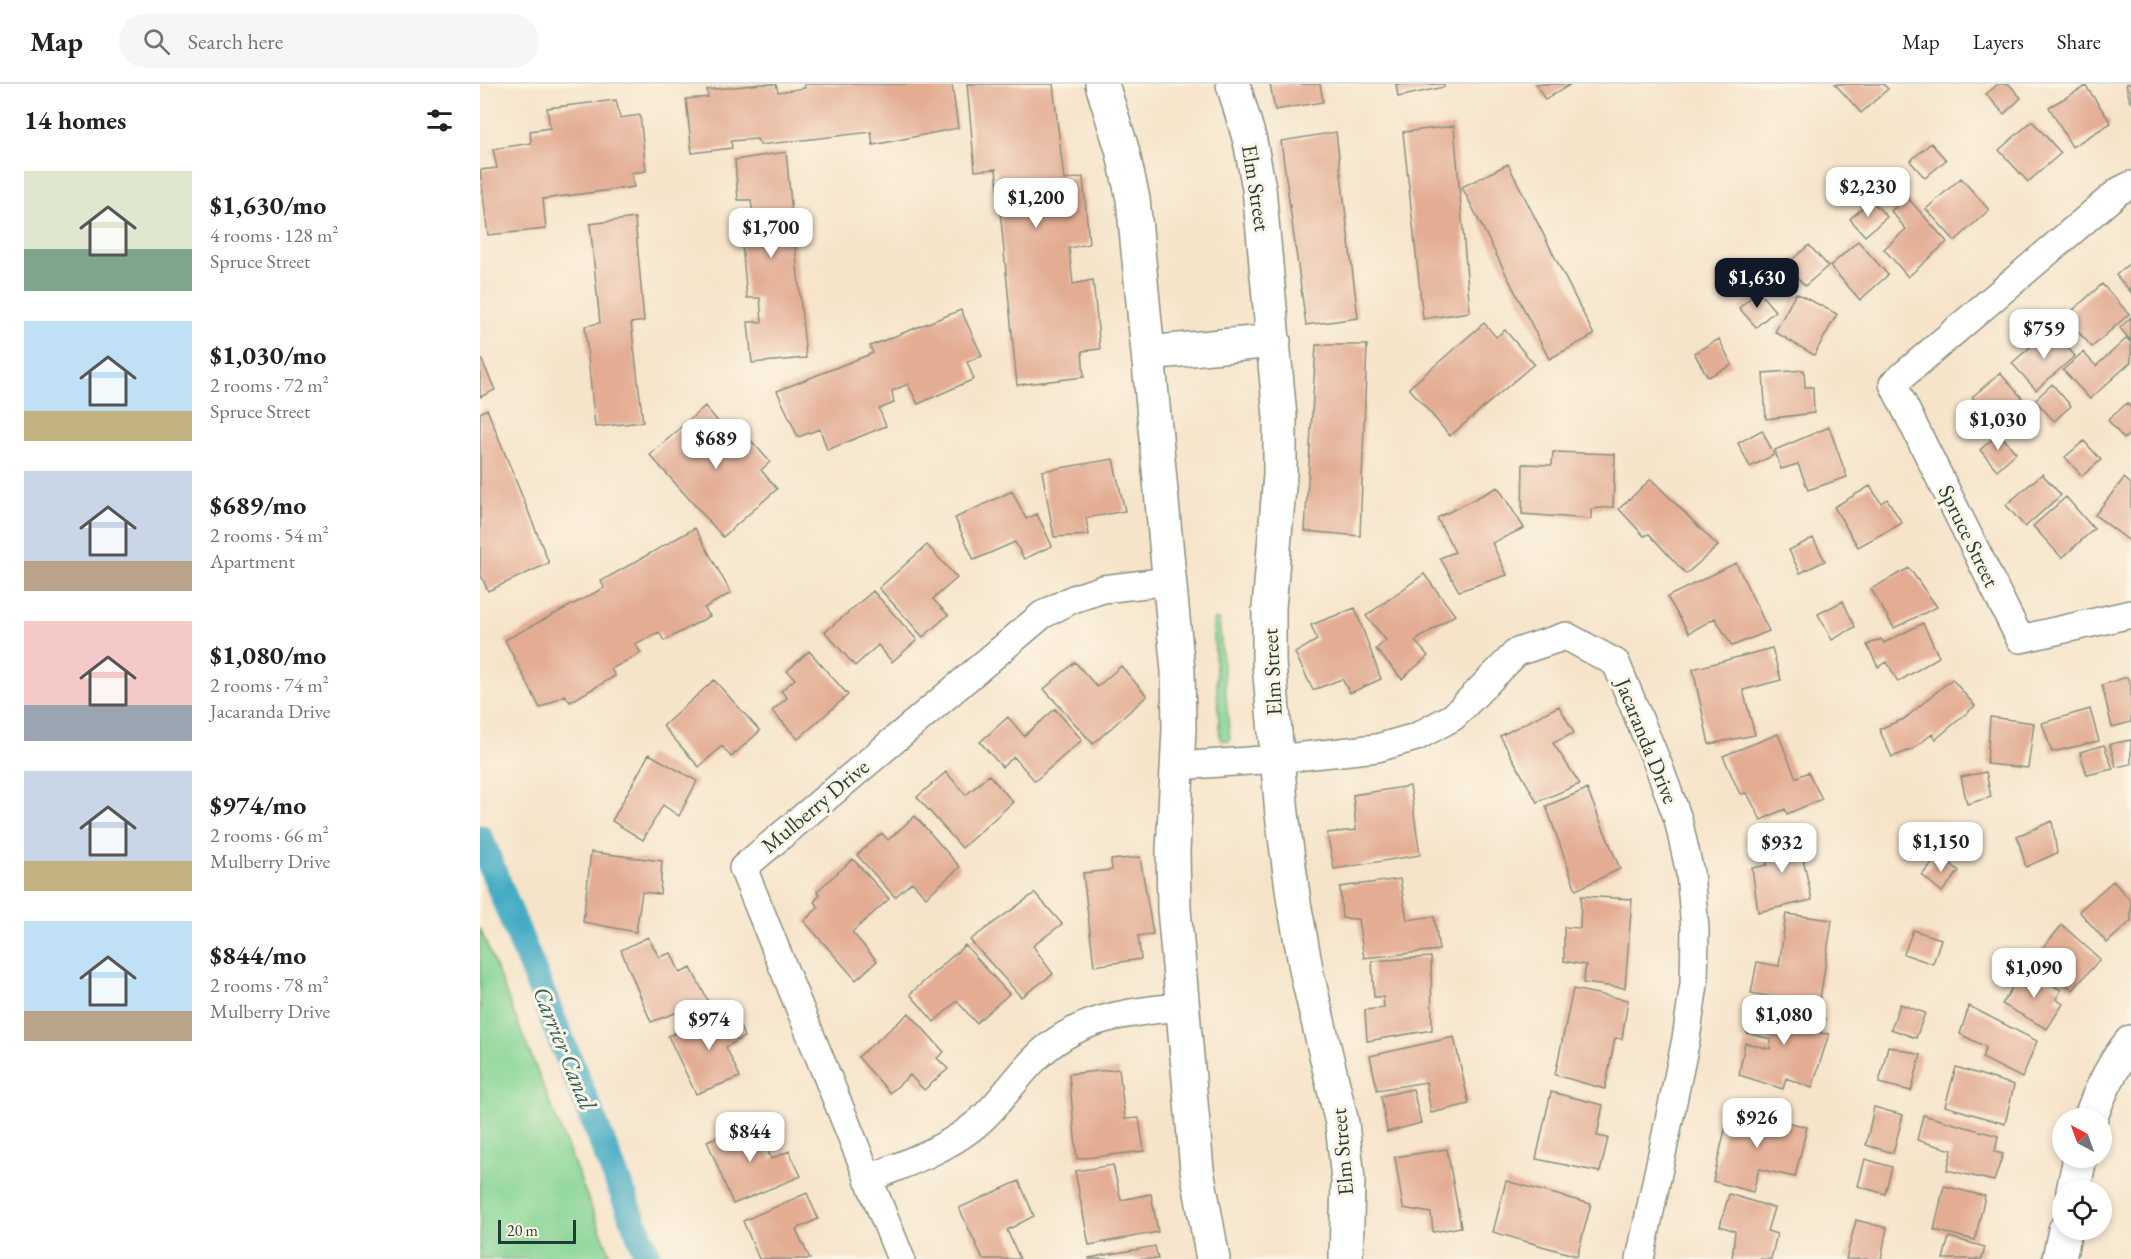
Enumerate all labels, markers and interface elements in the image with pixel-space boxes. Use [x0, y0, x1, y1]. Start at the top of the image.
search box [119, 14, 539, 68]
text: Map [30, 23, 83, 59]
icon: search [140, 25, 173, 58]
text: Search here [188, 27, 283, 56]
text: Map [1902, 28, 1940, 55]
text: Layers [1973, 28, 2024, 55]
text: Share [2057, 28, 2101, 55]
text: 14 homes [24, 103, 126, 137]
icon: filters [423, 104, 456, 137]
street label: Elm Street [1235, 142, 1277, 234]
pin: $2,230 [1819, 167, 1917, 218]
text: $2,230 [1840, 173, 1896, 199]
pin: $1,200 [987, 178, 1085, 229]
text: $1,200 [1008, 184, 1064, 210]
text: $1,630/mo [210, 188, 326, 222]
icon: home [72, 195, 144, 267]
pin: $1,700 [722, 208, 820, 259]
text: $1,700 [743, 214, 799, 240]
text: 4 rooms · 128 m² [210, 222, 338, 248]
text: Spruce Street [210, 248, 310, 274]
pin: $1,630 [1708, 258, 1806, 309]
text: $1,630 [1729, 264, 1785, 290]
pin: $759 [2008, 309, 2080, 360]
text: $759 [2024, 315, 2064, 341]
text: $1,030/mo [210, 338, 326, 372]
icon: home [72, 345, 144, 417]
text: 2 rooms · 72 m² [210, 372, 329, 398]
text: Spruce Street [210, 398, 310, 424]
pin: $1,030 [1949, 400, 2047, 451]
text: $1,030 [1970, 406, 2026, 432]
pin: $689 [680, 419, 752, 470]
text: $689 [696, 425, 736, 451]
street label: Spruce Street [1932, 480, 2006, 592]
text: $689/mo [210, 488, 306, 522]
icon: home [72, 495, 144, 567]
text: 2 rooms · 54 m² [210, 522, 329, 548]
text: Apartment [210, 548, 295, 574]
street label: Elm Street [1255, 627, 1289, 716]
text: $1,080/mo [210, 638, 326, 672]
icon: home [72, 645, 144, 717]
text: 2 rooms · 74 m² [210, 672, 329, 698]
street label: Jacaranda Drive [1608, 672, 1685, 808]
text: Jacaranda Drive [210, 698, 331, 724]
street label: Mulberry Drive [755, 752, 875, 860]
text: $974/mo [210, 788, 306, 822]
icon: home [72, 795, 144, 867]
text: 2 rooms · 66 m² [210, 822, 329, 848]
pin: $1,150 [1892, 822, 1990, 873]
pin: $932 [1746, 823, 1818, 874]
text: $1,150 [1913, 828, 1969, 854]
text: $932 [1762, 829, 1802, 855]
text: Mulberry Drive [210, 848, 330, 874]
text: $844/mo [210, 938, 306, 972]
icon: home [72, 945, 144, 1017]
pin: $1,090 [1985, 948, 2083, 999]
text: $1,090 [2006, 954, 2062, 980]
text: 2 rooms · 78 m² [210, 972, 329, 998]
water label: Carrier Canal [526, 982, 604, 1115]
pin: $1,080 [1735, 995, 1833, 1046]
text: Mulberry Drive [210, 998, 330, 1024]
pin: $974 [673, 1000, 745, 1051]
text: $1,080 [1756, 1001, 1812, 1027]
text: $974 [689, 1006, 729, 1032]
pin: $926 [1721, 1098, 1793, 1149]
text: $926 [1737, 1104, 1777, 1130]
street label: Elm Street [1324, 1107, 1360, 1197]
north arrow [2052, 1108, 2112, 1168]
map controls [2052, 1108, 2112, 1240]
pin: $844 [714, 1112, 786, 1163]
text: $844 [730, 1118, 770, 1144]
button: locate [2052, 1180, 2112, 1240]
scale bar [498, 1217, 576, 1244]
text: 20 m [507, 1220, 538, 1241]

